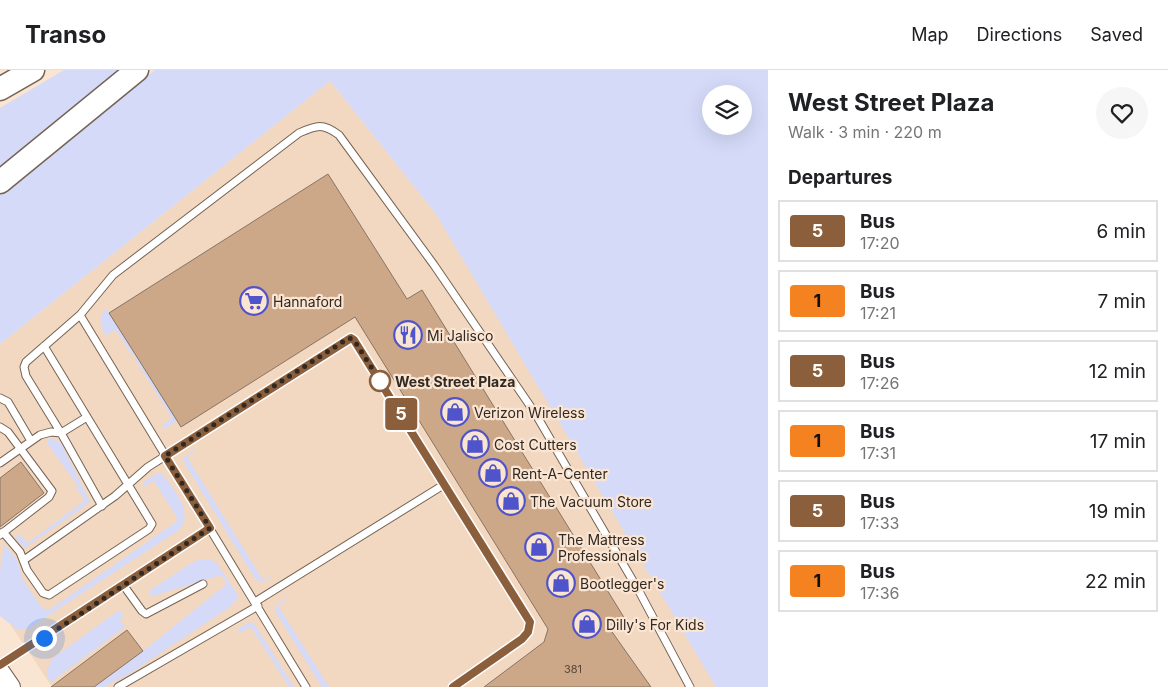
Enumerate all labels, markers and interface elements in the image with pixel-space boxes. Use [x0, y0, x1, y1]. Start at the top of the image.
text: Transo [25, 20, 106, 49]
text: Map [911, 24, 949, 45]
text: Directions [977, 24, 1062, 45]
text: Saved [1090, 24, 1143, 45]
map controls [702, 85, 752, 135]
button: layers [702, 85, 752, 135]
button: heart [1096, 87, 1148, 139]
text: West Street Plaza [788, 88, 994, 117]
text: Walk · 3 min · 220 m [788, 122, 942, 142]
text: Departures [788, 166, 892, 189]
text: Bus [860, 210, 895, 233]
text: 5 [812, 220, 823, 241]
text: 6 min [1096, 220, 1146, 243]
text: 17:20 [860, 233, 899, 253]
text: Bus [860, 280, 895, 303]
supermarket icon: Hannaford [239, 286, 269, 316]
text: 1 [814, 290, 821, 311]
text: 7 min [1097, 290, 1146, 313]
place label: Hannaford [273, 293, 342, 310]
text: 17:21 [860, 303, 896, 323]
restaurant icon: Mi Jalisco [393, 320, 423, 350]
place label: Mi Jalisco [427, 327, 493, 344]
text: Bus [860, 350, 895, 373]
text: 5 [812, 360, 823, 381]
text: 12 min [1089, 360, 1146, 383]
marker: West Street Plaza [369, 370, 391, 392]
place label: West Street Plaza [395, 373, 515, 390]
text: 17:26 [860, 373, 899, 393]
shop icon: Verizon Wireless [440, 397, 470, 427]
line badge: 5 [385, 398, 417, 430]
text: 5 [395, 403, 407, 424]
place label: Verizon Wireless [474, 404, 585, 421]
text: Bus [860, 420, 895, 443]
shop icon: Cost Cutters [460, 429, 490, 459]
text: 1 [814, 430, 821, 451]
text: 17 min [1090, 430, 1146, 453]
place label: Cost Cutters [494, 436, 577, 453]
text: 17:31 [860, 443, 896, 463]
shop icon: Rent-A-Center [478, 458, 508, 488]
place label: Rent-A-Center [512, 465, 608, 482]
shop icon: The Vacuum Store [496, 486, 526, 516]
text: Bus [860, 490, 895, 513]
place label: The Vacuum Store [530, 493, 652, 510]
text: 5 [812, 500, 823, 521]
text: 19 min [1089, 500, 1146, 523]
text: 17:33 [860, 513, 899, 533]
place label: The Mattress Professionals [558, 531, 647, 564]
shop icon: The Mattress Professionals [524, 532, 554, 562]
text: Bus [860, 560, 895, 583]
shop icon: Bootlegger's [546, 568, 576, 598]
text: 1 [814, 570, 821, 591]
text: 22 min [1085, 570, 1146, 593]
place label: Bootlegger's [580, 575, 664, 592]
text: 17:36 [860, 583, 899, 603]
shop icon: Dilly's For Kids [572, 609, 602, 639]
place label: Dilly's For Kids [606, 616, 704, 633]
your location [32, 626, 57, 651]
house number: 381 [564, 662, 582, 676]

